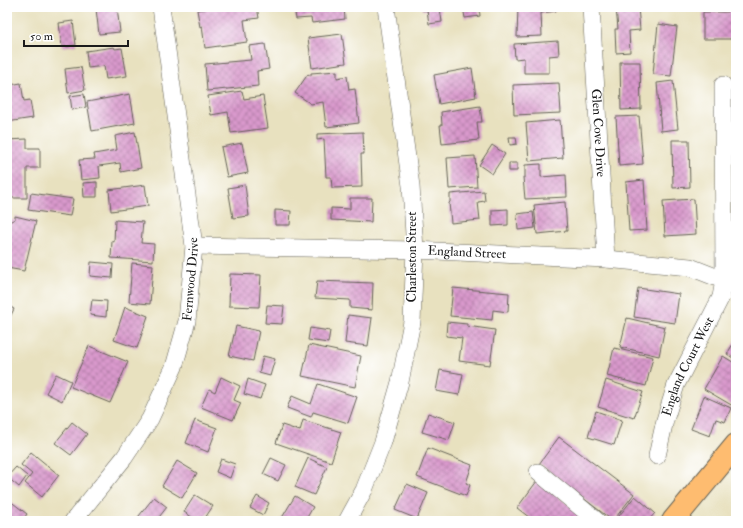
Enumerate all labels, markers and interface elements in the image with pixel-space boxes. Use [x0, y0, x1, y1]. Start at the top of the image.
scale bar [24, 22, 128, 48]
text: 50 m [30, 29, 54, 44]
street label: Glen Cove Drive [588, 88, 609, 178]
street label: Charleston Street [404, 212, 420, 302]
street label: Fernwood Drive [179, 236, 202, 322]
street label: England Street [427, 243, 506, 262]
street label: England Court West [659, 314, 717, 418]

